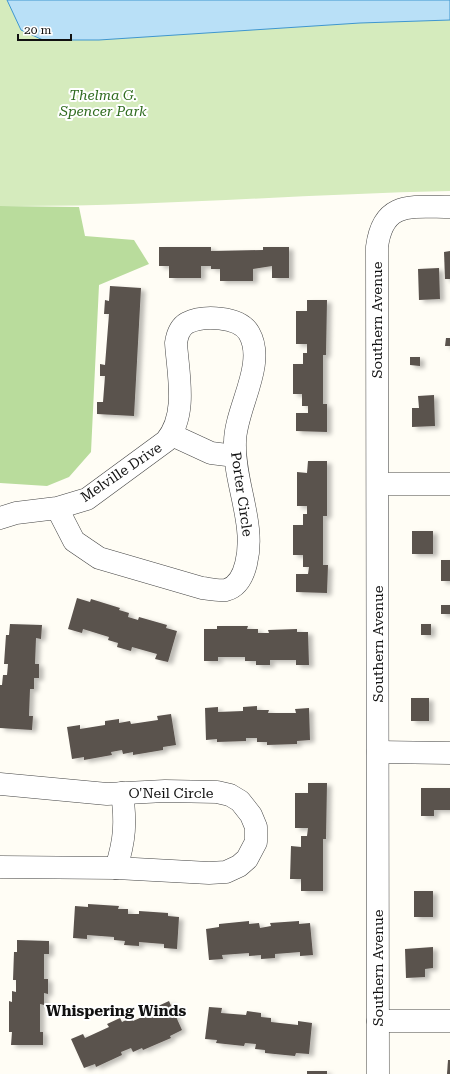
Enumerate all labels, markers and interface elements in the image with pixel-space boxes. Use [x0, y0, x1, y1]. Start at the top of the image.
scale bar [18, 16, 71, 42]
text: 20 m [24, 23, 51, 37]
park label: Thelma G. Spencer Park [58, 87, 147, 119]
street label: Southern Avenue [369, 261, 385, 378]
street label: Melville Drive [78, 439, 165, 505]
street label: Porter Circle [228, 451, 256, 538]
street label: Southern Avenue [370, 585, 386, 702]
street label: O'Neil Circle [128, 785, 214, 801]
street label: Southern Avenue [370, 909, 386, 1026]
district label: Whispering Winds [46, 1002, 187, 1020]

